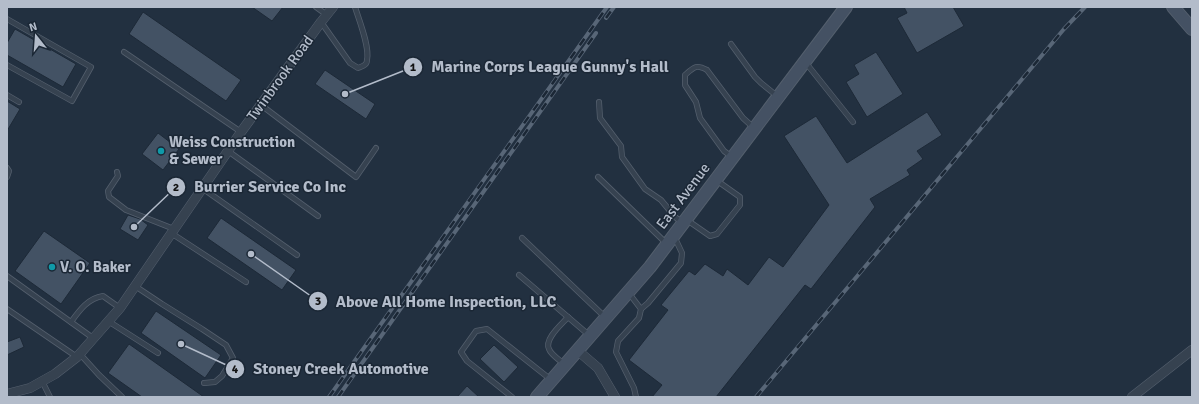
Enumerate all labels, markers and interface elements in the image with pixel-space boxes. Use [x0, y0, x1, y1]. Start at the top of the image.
north arrow [16, 16, 56, 56]
text: N [28, 20, 39, 34]
street label: Twinbrook Road [243, 32, 317, 124]
callout: Marine Corps League Gunny's Hall [403, 53, 677, 81]
text: Marine Corps League Gunny's Hall [431, 57, 669, 77]
text: 1 [410, 60, 417, 75]
place label: Weiss Construction & Sewer [169, 133, 295, 168]
marker: Weiss Construction & Sewer [156, 146, 166, 156]
street label: East Avenue [652, 159, 714, 233]
callout: Burrier Service Co Inc [166, 173, 354, 201]
text: Burrier Service Co Inc [194, 177, 346, 197]
text: 2 [173, 180, 179, 195]
place label: V. O. Baker [60, 258, 131, 276]
marker: V. O. Baker [47, 262, 57, 272]
callout: Above All Home Inspection, LLC [308, 287, 564, 315]
text: Above All Home Inspection, LLC [336, 292, 557, 312]
text: 3 [315, 294, 321, 309]
callout: Stoney Creek Automotive [225, 355, 436, 383]
text: Stoney Creek Automotive [253, 359, 429, 379]
text: 4 [232, 362, 239, 377]

